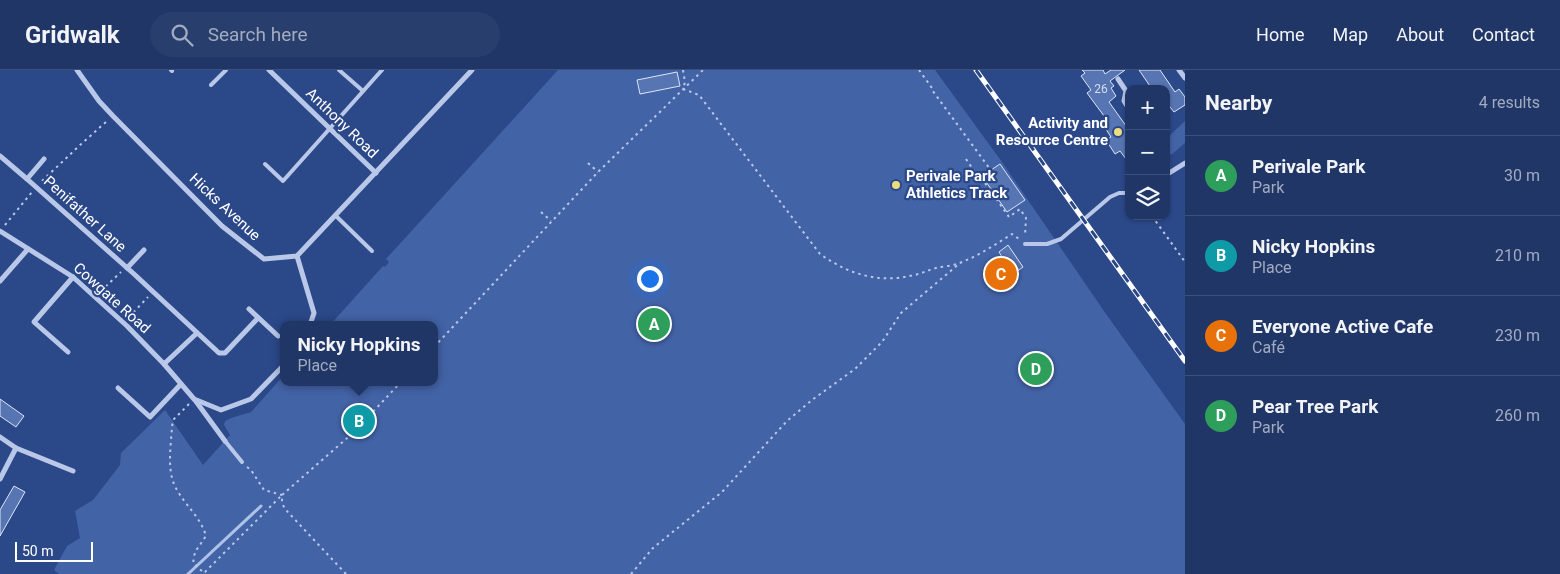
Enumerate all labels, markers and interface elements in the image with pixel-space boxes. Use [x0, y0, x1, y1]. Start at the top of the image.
search box [150, 12, 500, 57]
text: Gridwalk [25, 21, 120, 49]
icon: search [168, 21, 196, 49]
text: Search here [208, 23, 308, 46]
text: Home [1256, 24, 1305, 45]
text: Map [1333, 24, 1368, 45]
text: About [1396, 24, 1444, 45]
text: Contact [1472, 24, 1535, 45]
house number: 26 [1094, 82, 1108, 96]
street label: Anthony Road [302, 84, 382, 162]
map controls [1125, 85, 1170, 220]
button: + [1125, 85, 1170, 130]
text: Nearby [1205, 91, 1272, 115]
text: 4 results [1479, 93, 1540, 112]
place label: Activity and Resource Centre [996, 114, 1108, 149]
marker: Activity and Resource Centre [1112, 126, 1124, 138]
button: − [1125, 130, 1170, 175]
text: Perivale Park [1252, 155, 1365, 178]
text: A [1216, 166, 1226, 185]
text: 30 m [1504, 166, 1540, 185]
place label: Perivale Park Athletics Track [906, 167, 1008, 202]
street label: Hicks Avenue [186, 170, 264, 244]
street label: Penifather Lane [40, 172, 130, 256]
button: layers [1125, 175, 1170, 220]
text: Park [1252, 178, 1284, 197]
marker: Perivale Park Athletics Track [890, 179, 902, 191]
text: Nicky Hopkins [1252, 235, 1375, 258]
text: B [1216, 246, 1226, 265]
text: 210 m [1495, 246, 1540, 265]
pin: C [985, 255, 1017, 293]
text: Place [1252, 258, 1292, 277]
street label: Cowgate Road [70, 259, 154, 337]
your location [637, 266, 663, 292]
pin: A [638, 305, 670, 343]
text: Everyone Active Cafe [1252, 315, 1433, 338]
popup [280, 321, 438, 386]
text: C [1216, 326, 1226, 345]
text: 230 m [1495, 326, 1540, 345]
text: Nicky Hopkins [297, 333, 421, 356]
text: Café [1252, 338, 1285, 357]
pin: D [1020, 350, 1052, 388]
text: Place [297, 356, 337, 375]
text: Pear Tree Park [1252, 395, 1378, 418]
pin: B [343, 402, 375, 440]
text: D [1216, 406, 1226, 425]
text: 260 m [1495, 406, 1540, 425]
text: Park [1252, 418, 1284, 437]
scale bar [15, 539, 92, 562]
text: 50 m [22, 543, 54, 559]

